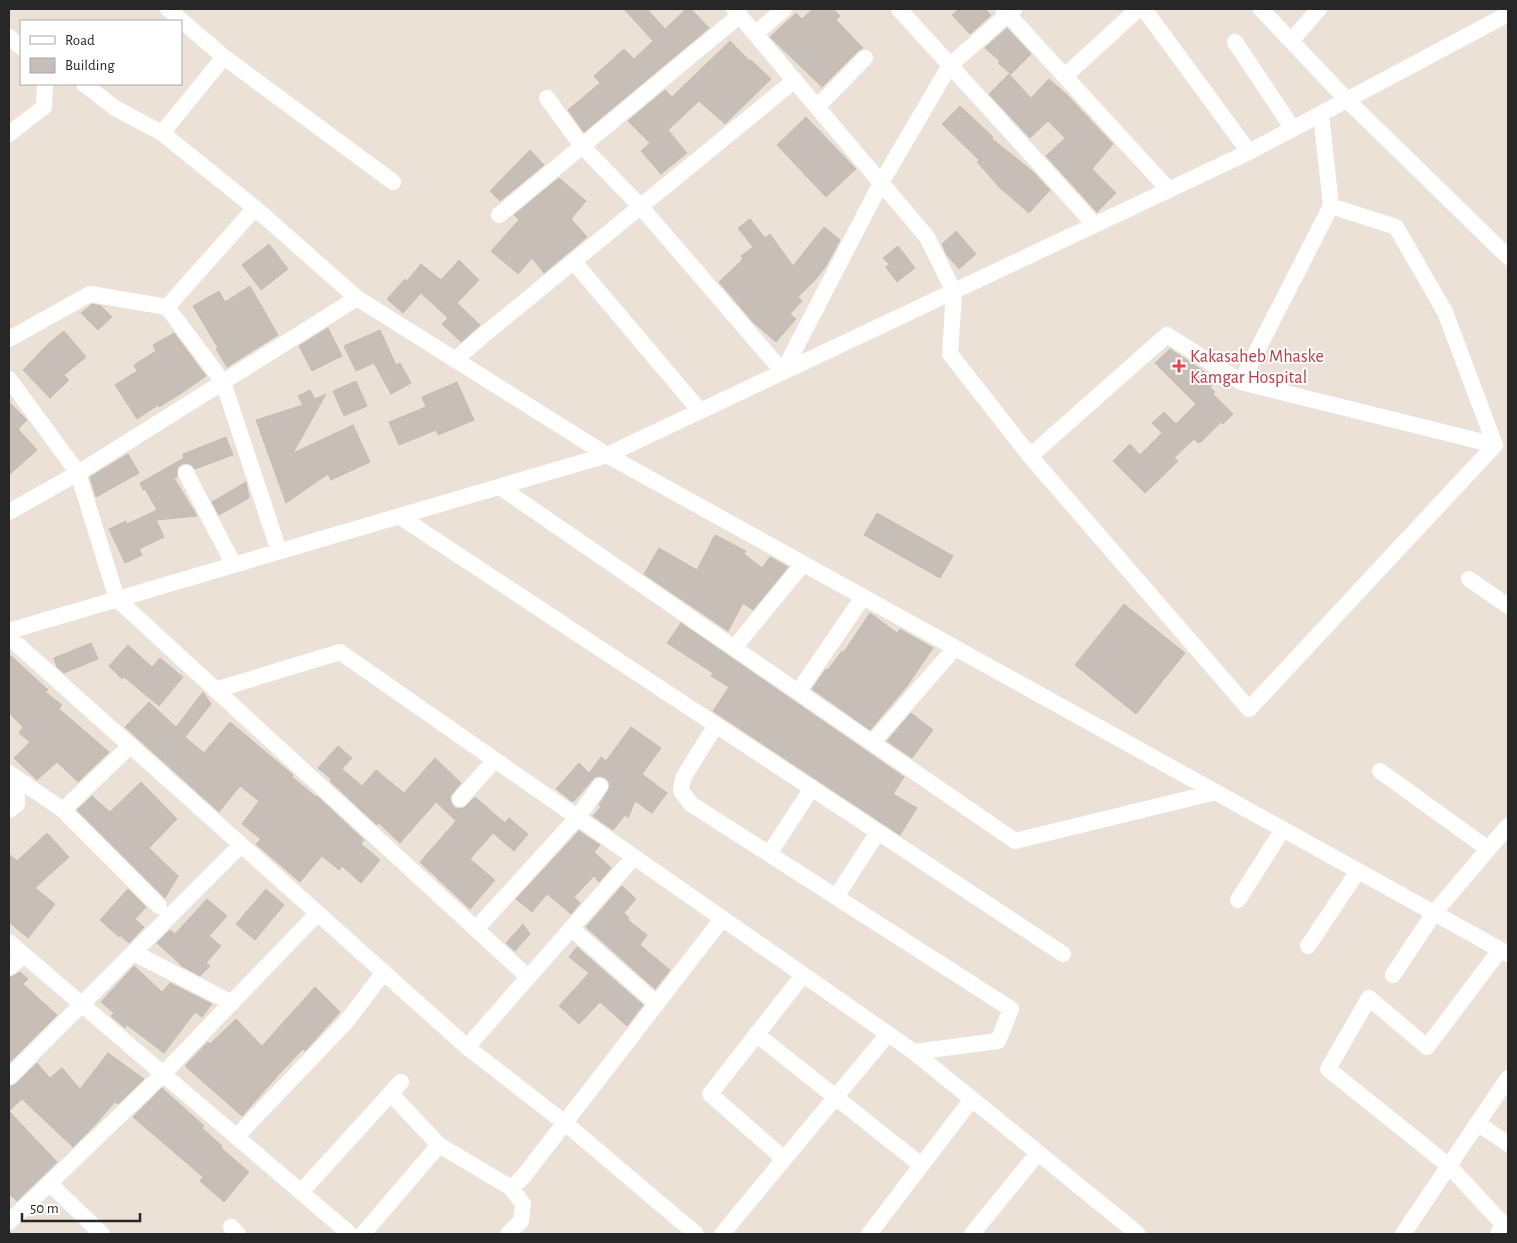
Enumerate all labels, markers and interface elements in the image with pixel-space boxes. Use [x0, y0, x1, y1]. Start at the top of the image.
legend [20, 20, 182, 85]
text: Road [65, 33, 95, 48]
text: Building [65, 58, 115, 73]
place label: Kakasaheb Mhaske Kamgar Hospital [1190, 348, 1324, 387]
marker: Kakasaheb Mhaske Kamgar Hospital [1172, 359, 1186, 373]
scale bar [22, 1190, 140, 1222]
text: 50 m [30, 1201, 59, 1216]

